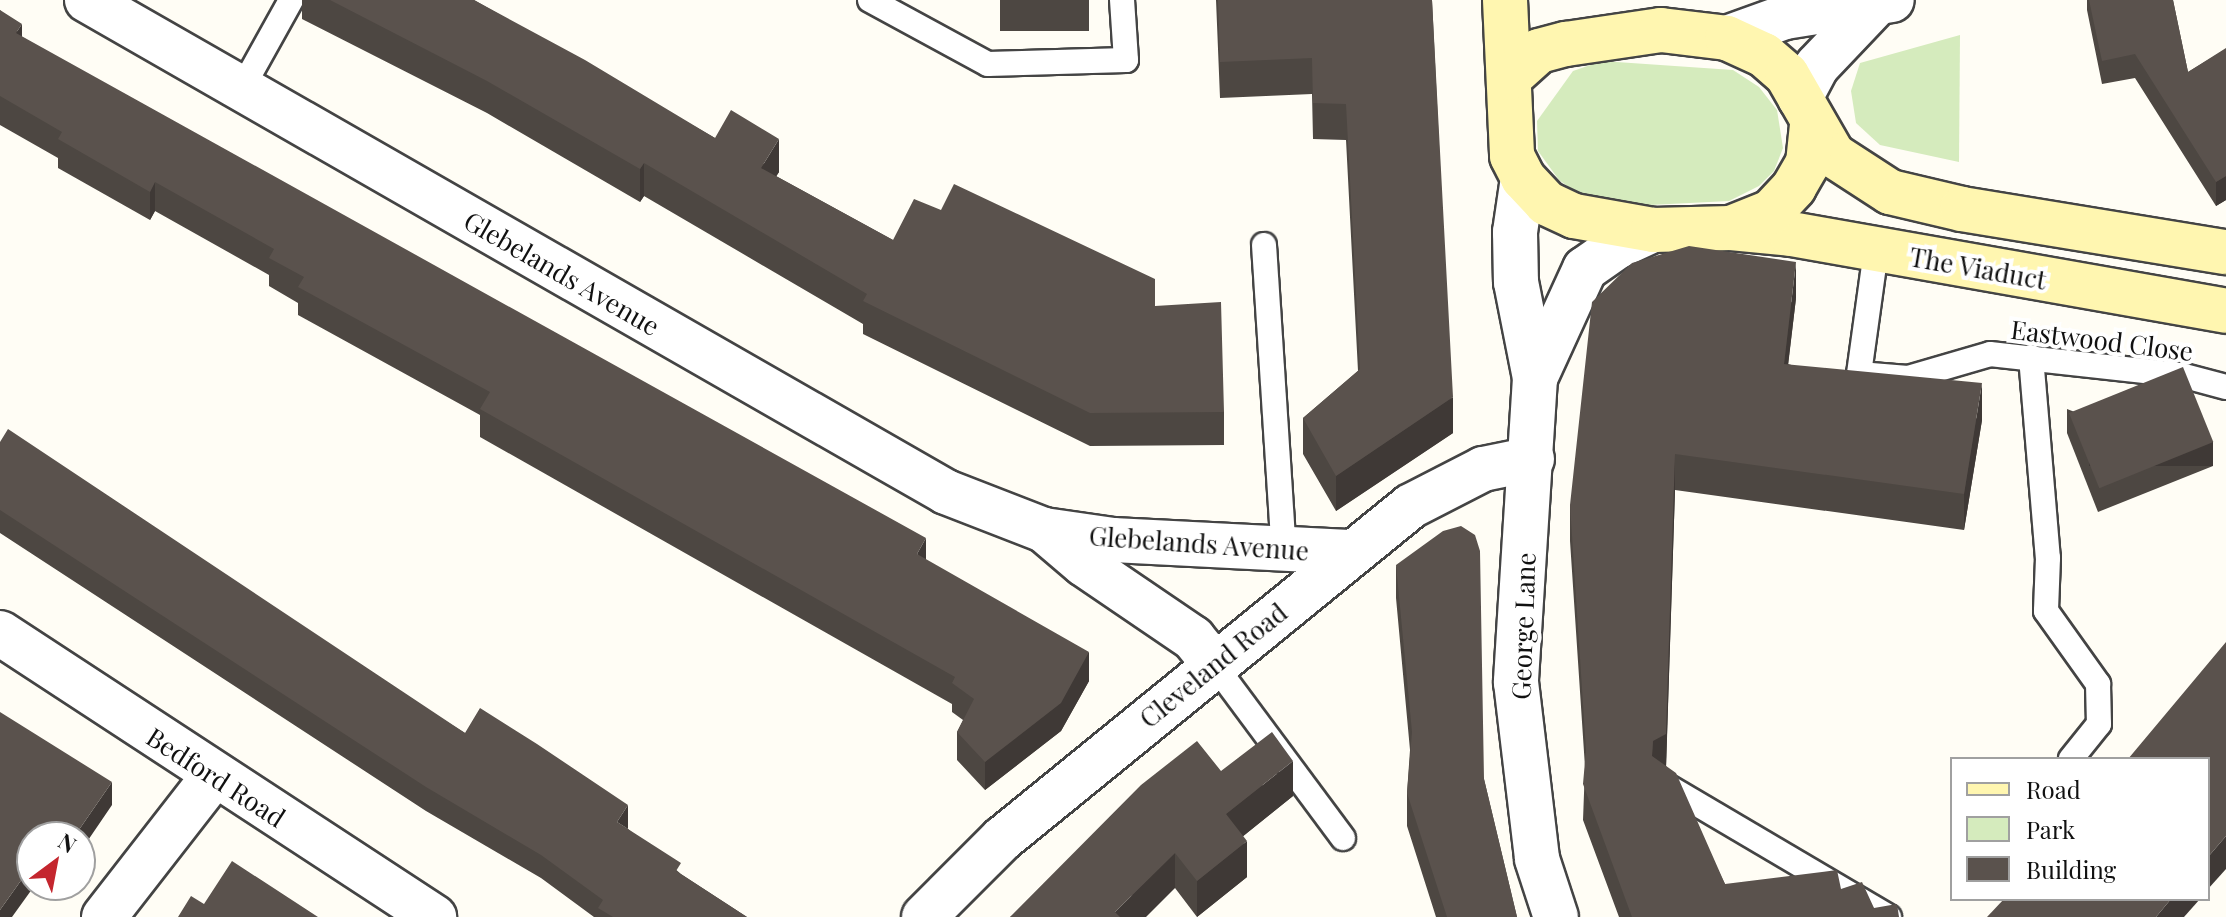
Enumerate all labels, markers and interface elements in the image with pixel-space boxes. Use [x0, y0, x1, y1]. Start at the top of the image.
street label: Glebelands Avenue [458, 204, 666, 342]
street label: The Viaduct [1907, 241, 2049, 295]
street label: Eastwood Close [2009, 313, 2195, 367]
street label: Glebelands Avenue [1088, 520, 1310, 566]
street label: George Lane [1505, 552, 1541, 700]
street label: Cleveland Road [1133, 596, 1293, 734]
street label: Bedford Road [141, 721, 291, 833]
legend [1950, 757, 2210, 901]
text: Road [2026, 773, 2081, 805]
text: Park [2026, 813, 2075, 845]
north arrow [16, 821, 96, 901]
text: N [53, 825, 82, 859]
text: Building [2026, 853, 2116, 885]

